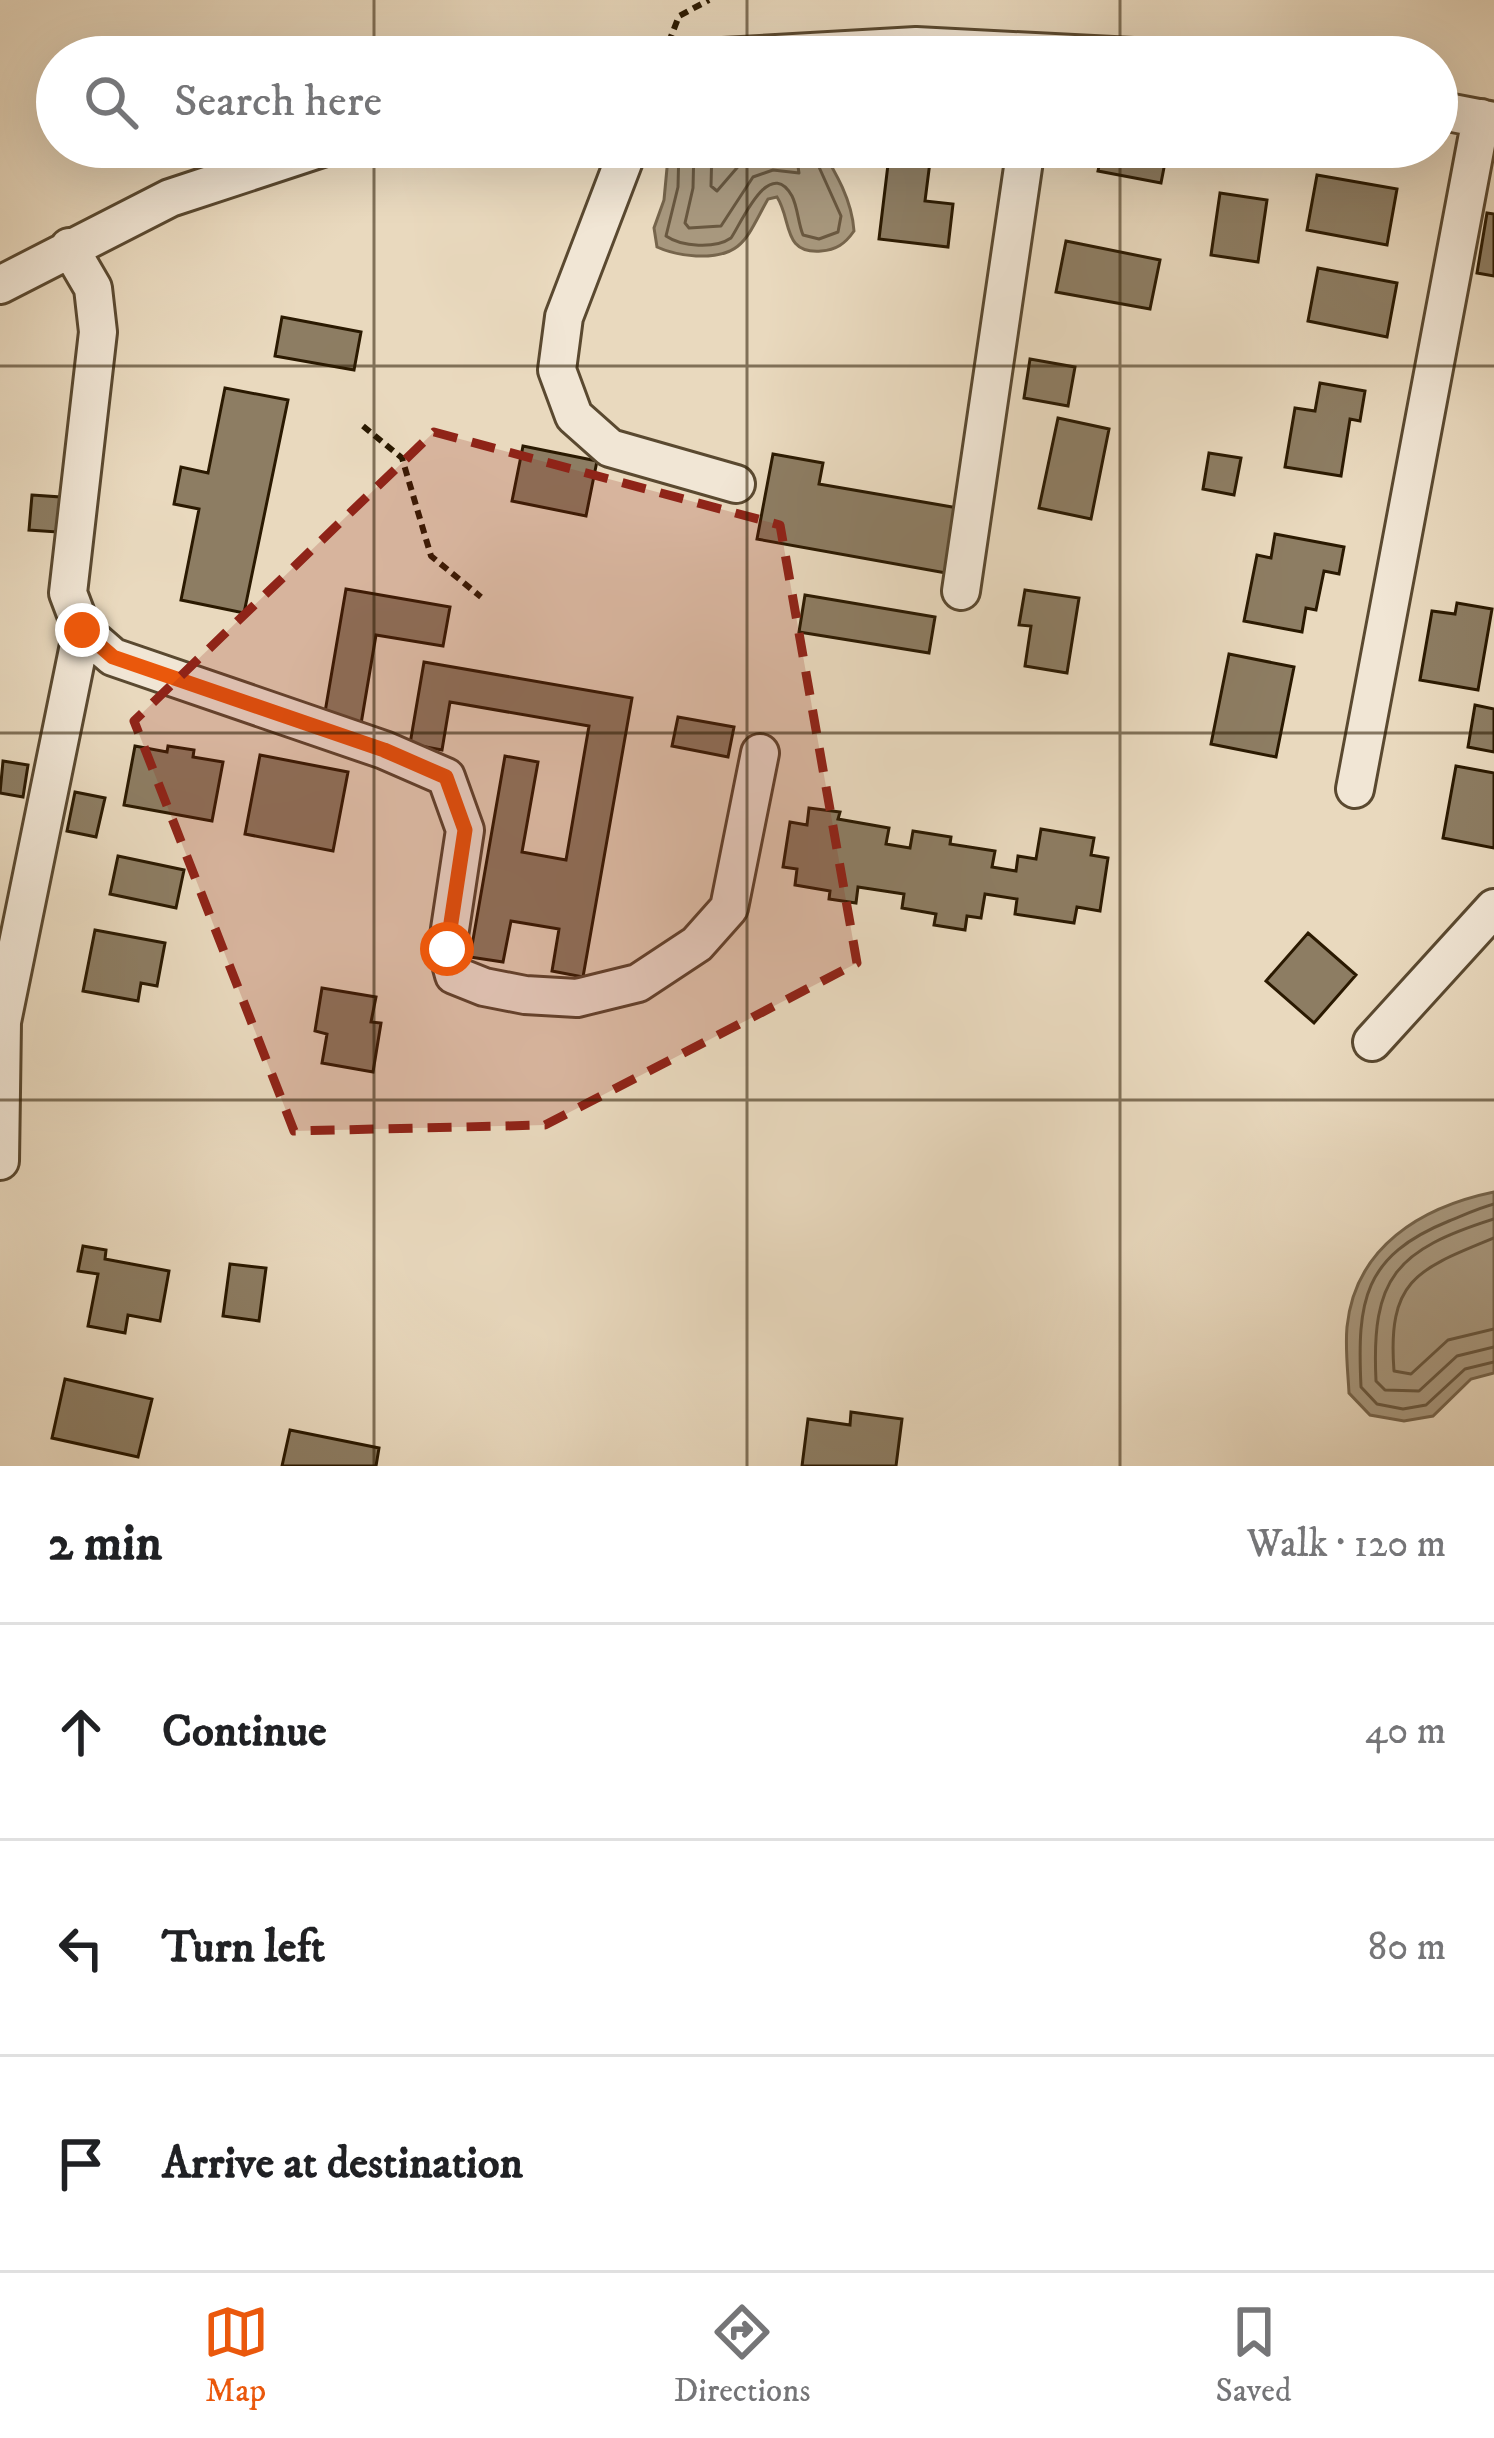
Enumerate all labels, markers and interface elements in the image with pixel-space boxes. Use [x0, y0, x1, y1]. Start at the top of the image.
search box [36, 36, 1458, 168]
icon: search [78, 69, 144, 135]
text: Search here [174, 74, 382, 130]
route end [55, 603, 109, 657]
route start [420, 922, 474, 976]
text: 2 min [48, 1512, 162, 1576]
text: Walk · 120 m [1247, 1520, 1446, 1569]
icon: ahead [48, 1699, 114, 1765]
text: Continue [162, 1704, 327, 1760]
text: 40 m [1365, 1707, 1446, 1756]
icon: left [48, 1915, 114, 1981]
text: Turn left [162, 1920, 325, 1976]
text: 80 m [1368, 1923, 1446, 1972]
icon: arrive [48, 2131, 114, 2197]
text: Arrive at destination [162, 2136, 523, 2192]
tab: Map [203, 2299, 269, 2412]
tab: Directions [674, 2299, 810, 2412]
tab: Saved [1216, 2299, 1291, 2412]

